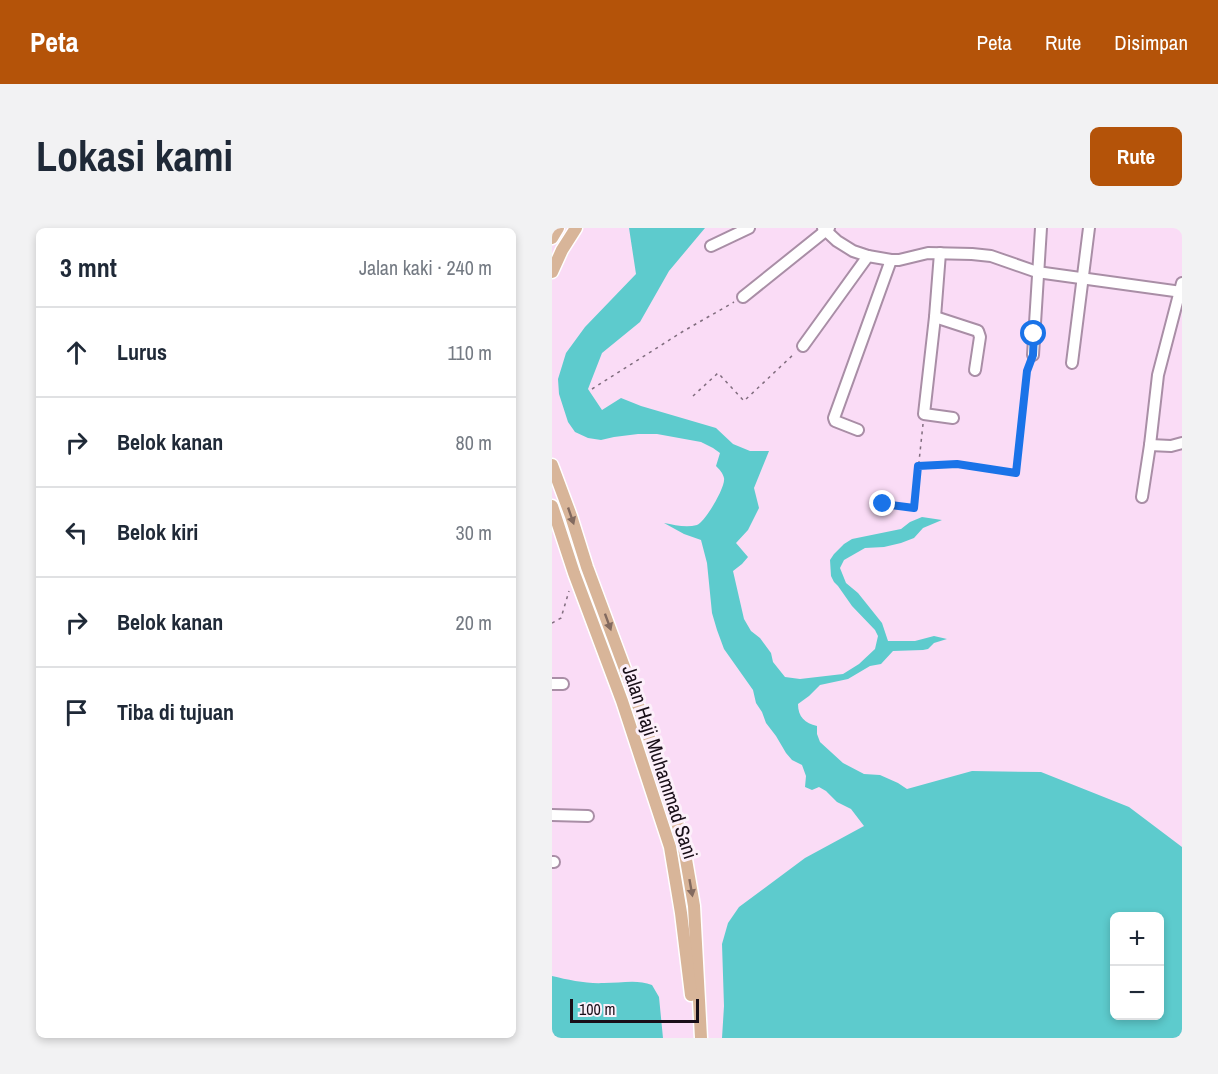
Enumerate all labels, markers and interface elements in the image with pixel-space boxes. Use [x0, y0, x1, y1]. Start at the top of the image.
text: Peta [30, 23, 79, 61]
text: Peta [976, 28, 1012, 57]
text: Rute [1045, 28, 1081, 57]
text: Disimpan [1114, 28, 1188, 57]
button: Rute [1090, 127, 1182, 186]
text: Lokasi kami [36, 128, 233, 184]
text: 3 mnt [60, 250, 117, 285]
text: Jalan kaki · 240 m [359, 254, 492, 281]
route start [1020, 320, 1046, 346]
icon: ahead [60, 336, 93, 369]
text: Lurus [117, 337, 167, 367]
text: 110 m [448, 339, 492, 366]
icon: right [60, 426, 93, 459]
text: Belok kanan [117, 427, 223, 457]
text: 80 m [456, 429, 492, 456]
route end [869, 490, 895, 516]
one-way arrow [566, 507, 576, 525]
icon: left [60, 516, 93, 549]
text: Belok kiri [117, 517, 198, 547]
text: 30 m [456, 519, 492, 546]
icon: right [60, 606, 93, 639]
text: Belok kanan [117, 607, 223, 637]
text: 20 m [456, 609, 492, 636]
one-way arrow [603, 613, 613, 631]
street label: Jalan Haji Muhammad Sani [616, 661, 705, 862]
icon: arrive [60, 696, 93, 729]
text: Tiba di tujuan [117, 697, 234, 727]
one-way arrow [687, 879, 696, 898]
map controls [1110, 912, 1164, 1020]
button: + [1110, 912, 1164, 966]
button: − [1110, 966, 1164, 1020]
scale bar [570, 996, 699, 1024]
text: 100 m [579, 998, 615, 1020]

